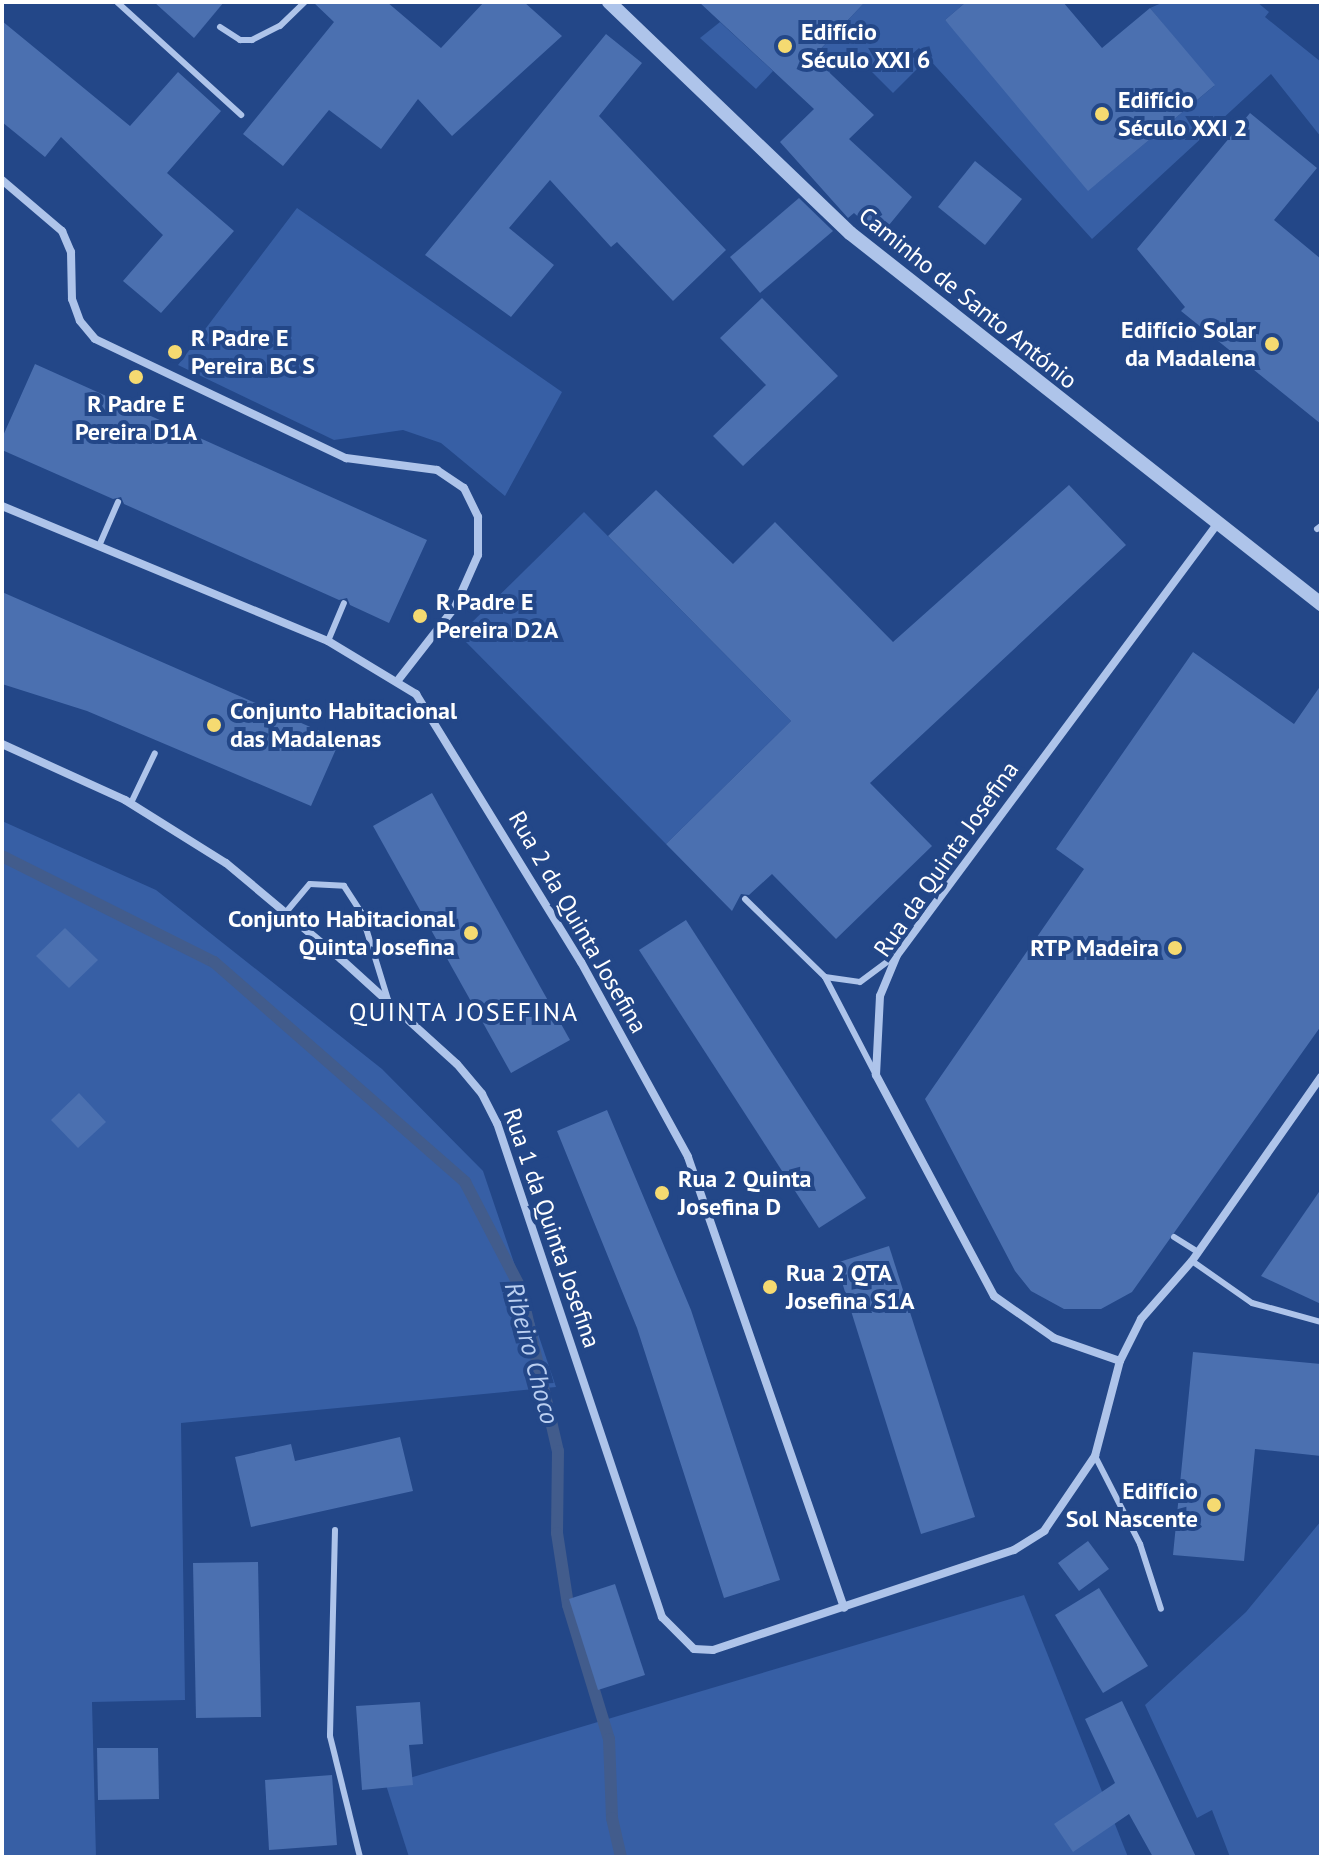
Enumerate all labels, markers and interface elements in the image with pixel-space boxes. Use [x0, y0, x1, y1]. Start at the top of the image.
place label: Edifício Século XXI 6 [801, 18, 931, 74]
marker: Edifício Século XXI 6 [776, 37, 794, 55]
place label: Edifício Século XXI 2 [1118, 86, 1248, 142]
marker: Edifício Século XXI 2 [1093, 105, 1111, 123]
street label: Caminho de Santo António [853, 201, 1083, 395]
place label: Edifício Solar da Madalena [1121, 316, 1256, 372]
place label: R Padre E Pereira BC S [191, 324, 316, 380]
marker: Edifício Solar da Madalena [1263, 335, 1281, 353]
marker: R Padre E Pereira BC S [166, 343, 184, 361]
marker: R Padre E Pereira D1A [127, 368, 145, 386]
place label: R Padre E Pereira D1A [75, 390, 197, 446]
place label: R Padre E Pereira D2A [436, 588, 558, 644]
marker: R Padre E Pereira D2A [411, 607, 429, 625]
place label: Conjunto Habitacional das Madalenas [230, 697, 457, 753]
marker: Conjunto Habitacional das Madalenas [205, 716, 223, 734]
street label: Rua da Quinta Josefina [868, 756, 1024, 962]
street label: Rua 2 da Quinta Josefina [503, 806, 653, 1038]
place label: Conjunto Habitacional Quinta Josefina [228, 905, 455, 961]
marker: Conjunto Habitacional Quinta Josefina [462, 924, 480, 942]
place label: RTP Madeira [1029, 934, 1159, 962]
marker: RTP Madeira [1166, 939, 1184, 957]
district label: QUINTA JOSEFINA [348, 996, 580, 1028]
street label: Rua 1 da Quinta Josefina [497, 1104, 607, 1352]
place label: Rua 2 Quinta Josefina D [678, 1165, 812, 1221]
marker: Rua 2 Quinta Josefina D [653, 1184, 671, 1202]
place label: Rua 2 QTA Josefina S1A [786, 1259, 914, 1315]
marker: Rua 2 QTA Josefina S1A [761, 1278, 779, 1296]
water label: Ribeiro Choco [498, 1279, 566, 1427]
place label: Edifício Sol Nascente [1066, 1477, 1198, 1533]
marker: Edifício Sol Nascente [1205, 1496, 1223, 1514]

